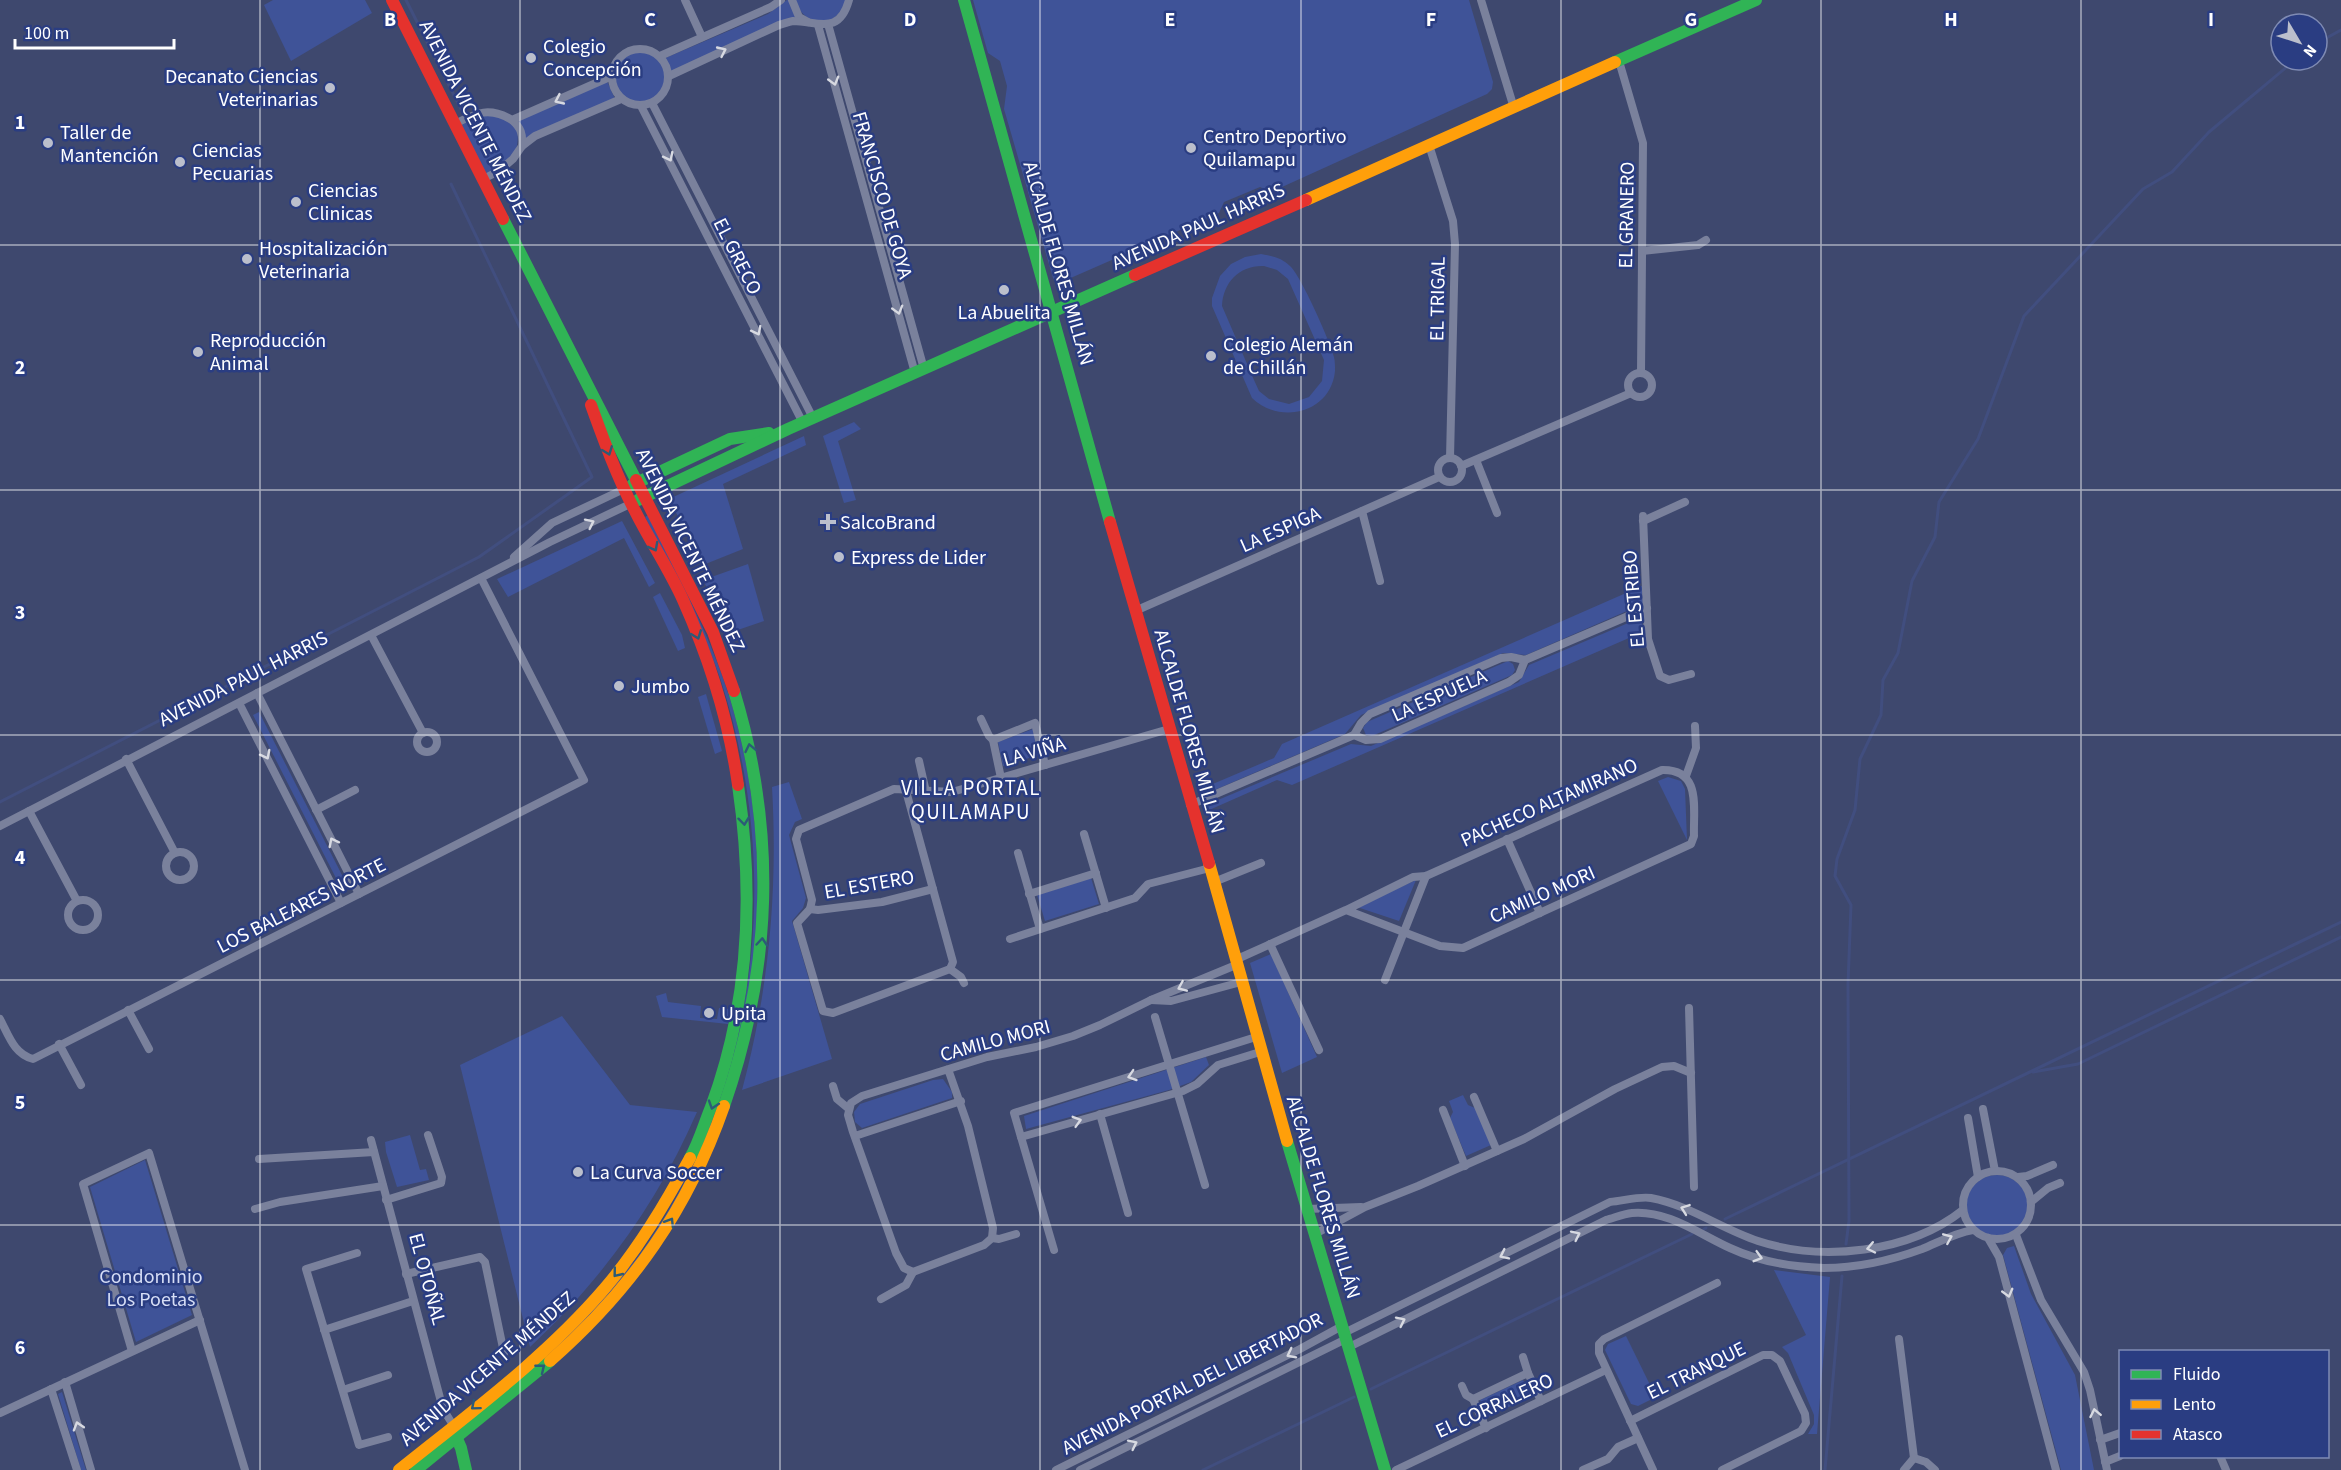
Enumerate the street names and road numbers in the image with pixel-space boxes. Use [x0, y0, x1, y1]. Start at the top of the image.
street label: AVENIDA VICENTE MÉNDEZ [412, 15, 538, 228]
street label: FRANCISCO DE GOYA [845, 108, 919, 282]
street label: ALCALDE FLORES MILLÁN [1016, 158, 1101, 369]
street label: EL GRANERO [1612, 161, 1642, 269]
street label: AVENIDA PAUL HARRIS [1107, 176, 1289, 278]
street label: EL GRECO [706, 213, 768, 300]
street label: EL TRIGAL [1423, 256, 1453, 341]
street label: AVENIDA VICENTE MÉNDEZ [628, 444, 752, 657]
street label: LA ESPIGA [1236, 500, 1325, 560]
street label: EL ESTRIBO [1616, 549, 1652, 649]
street label: AVENIDA PAUL HARRIS [154, 624, 333, 734]
street label: ALCALDE FLORES MILLÁN [1147, 626, 1232, 837]
street label: LA ESPUELA [1387, 662, 1491, 729]
street label: LA VIÑA [1000, 730, 1069, 774]
street label: PACHECO ALTAMIRANO [1456, 751, 1642, 855]
street label: LOS BALEARES NORTE [212, 851, 391, 961]
street label: CAMILO MORI [1485, 859, 1600, 931]
street label: EL ESTERO [822, 863, 916, 907]
street label: CAMILO MORI [937, 1013, 1053, 1069]
street label: ALCALDE FLORES MILLÁN [1279, 1092, 1367, 1302]
street label: EL OTOÑAL [401, 1230, 453, 1329]
street label: AVENIDA VICENTE MÉNDEZ [394, 1285, 581, 1453]
street label: AVENIDA PORTAL DEL LIBERTADOR [1057, 1306, 1328, 1462]
street label: EL TRANQUE [1642, 1335, 1751, 1407]
street label: EL CORRALERO [1431, 1366, 1558, 1445]

